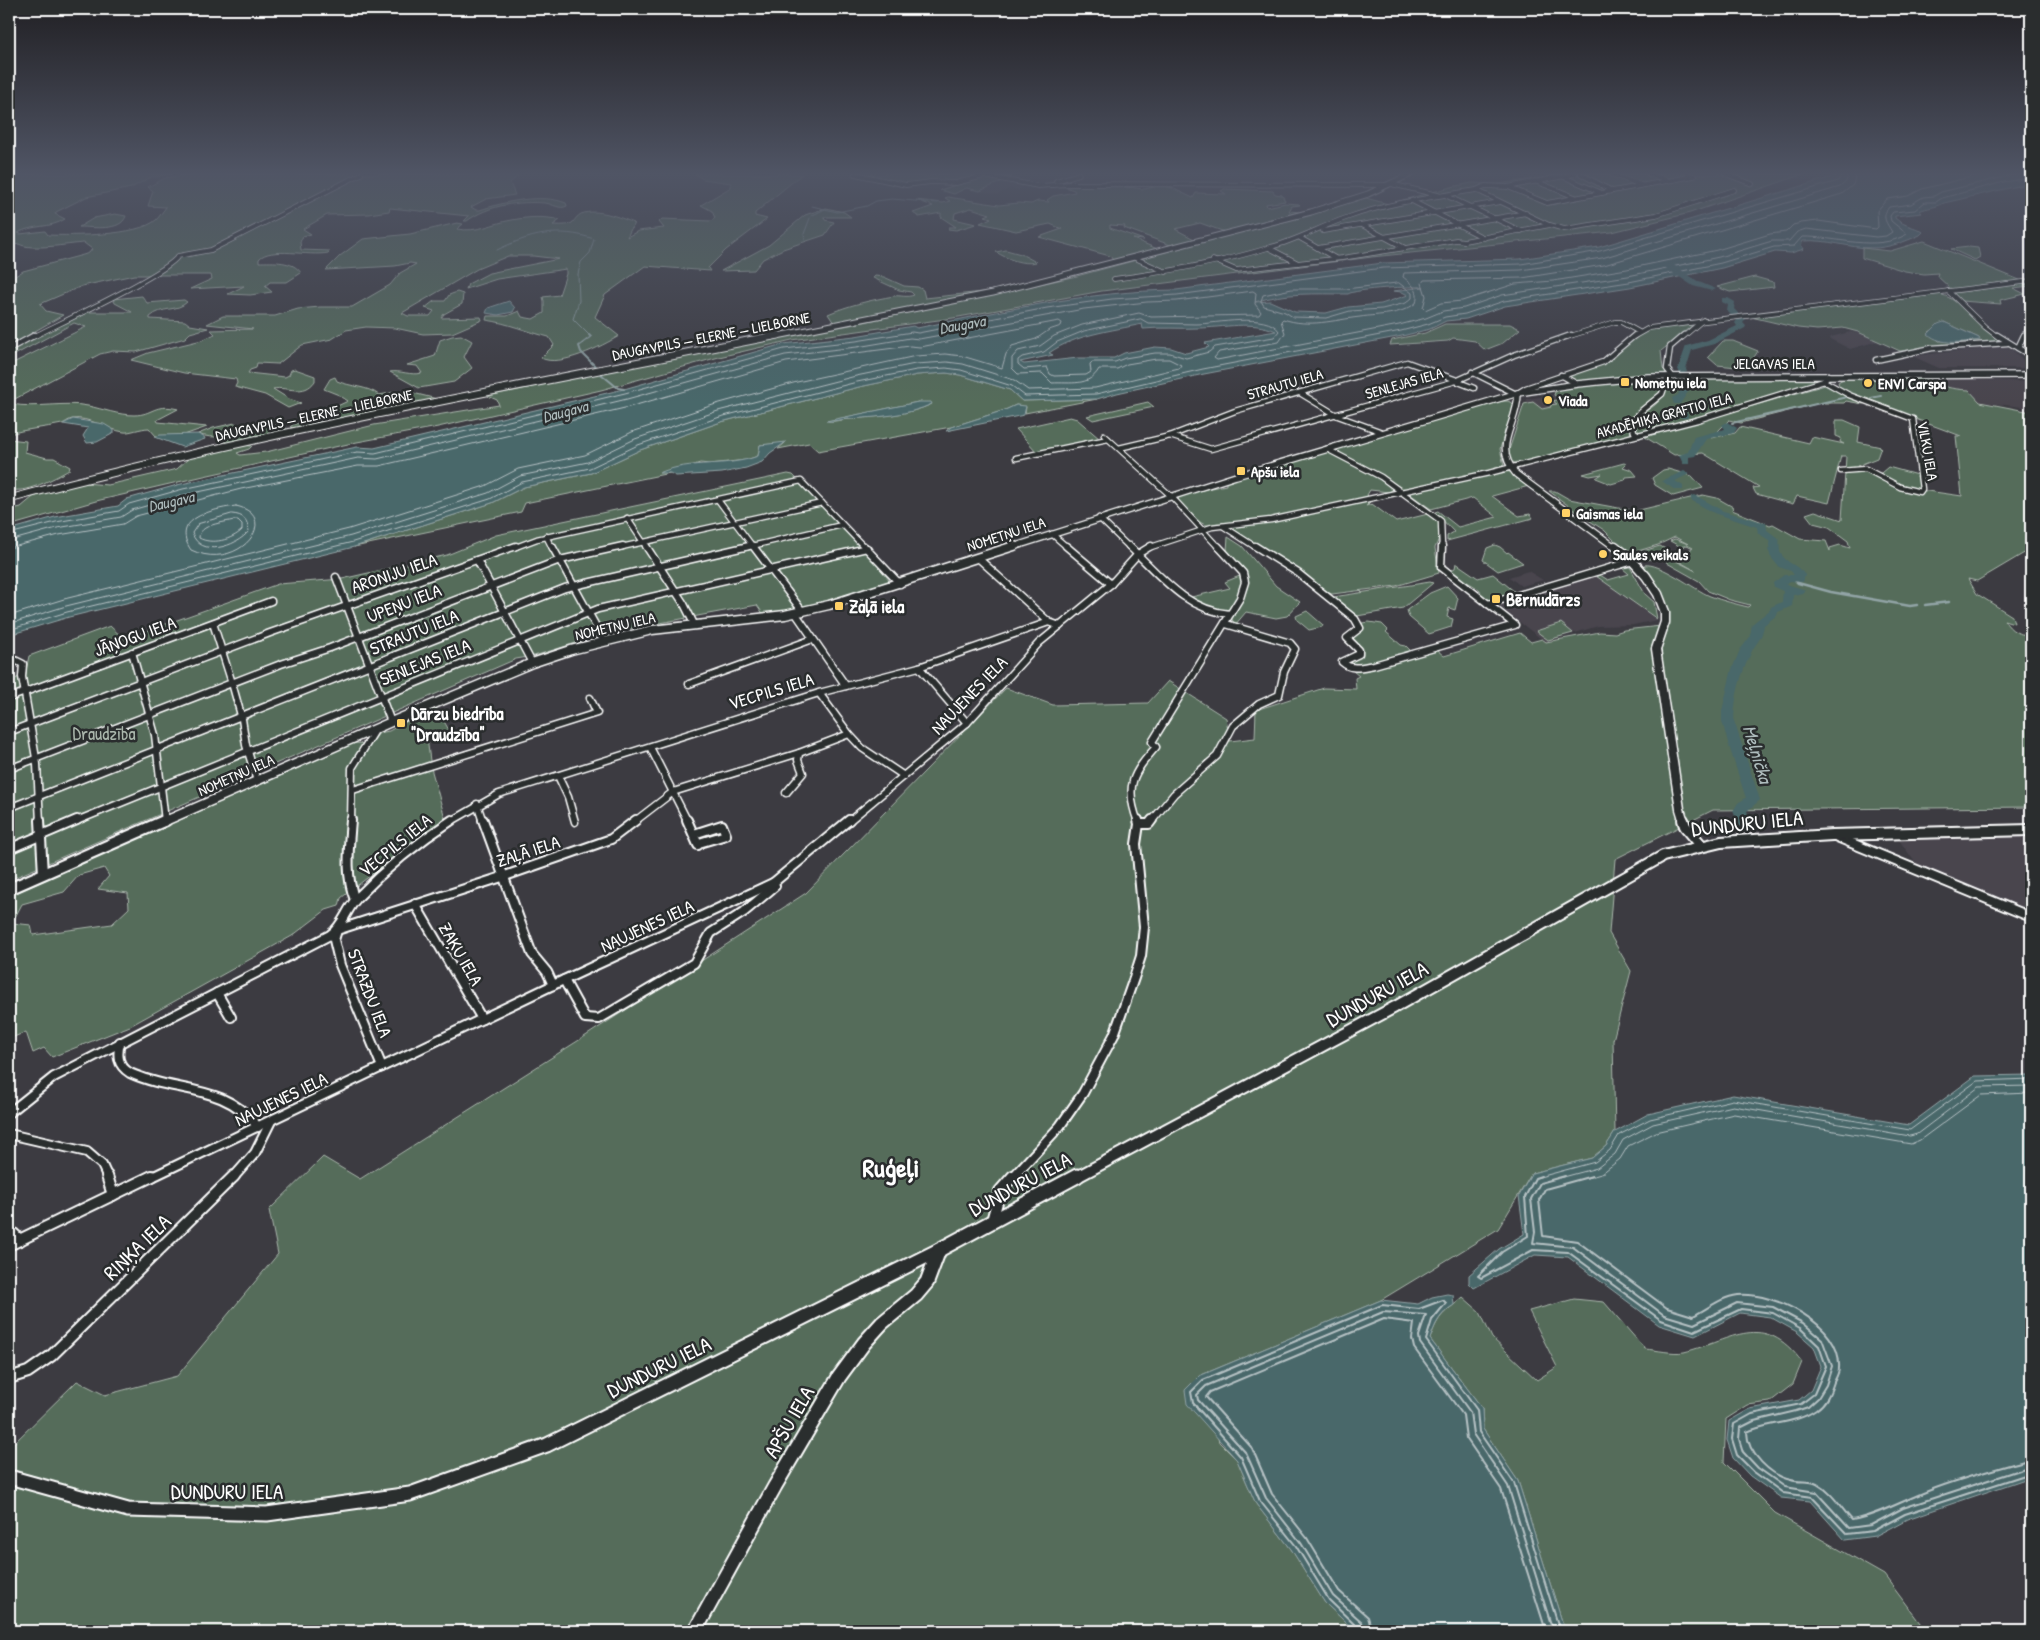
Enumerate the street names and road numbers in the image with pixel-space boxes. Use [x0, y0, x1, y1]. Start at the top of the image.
street label: DAUGAVPILS — ELERNE — LIELBORNE [610, 306, 812, 365]
street label: JELGAVAS IELA [1733, 353, 1815, 374]
street label: SENLEJAS IELA [1363, 362, 1446, 404]
street label: STRAUTU IELA [1245, 363, 1326, 405]
street label: DAUGAVPILS — ELERNE — LIELBORNE [213, 384, 415, 446]
street label: AKADĒMIĶA GRAFTIO IELA [1594, 387, 1735, 443]
street label: VILKU IELA [1912, 420, 1944, 483]
street label: NOMETŅU IELA [964, 511, 1049, 557]
street label: ARONIJU IELA [348, 547, 440, 599]
street label: UPEŅU IELA [363, 577, 445, 629]
street label: STRAUTU IELA [366, 603, 462, 661]
street label: NOMETŅU IELA [573, 606, 658, 645]
street label: JĀŅOGU IELA [91, 610, 180, 662]
street label: SENLEJAS IELA [376, 632, 474, 692]
street label: NAUJENES IELA [925, 650, 1013, 740]
street label: VECPILS IELA [725, 666, 817, 716]
street label: NOMETŅU IELA [194, 749, 278, 801]
street label: DUNDURU IELA [1690, 803, 1804, 843]
street label: VECPILS IELA [353, 808, 437, 882]
street label: ZAĻĀ IELA [493, 829, 563, 873]
street label: NAUJENES IELA [596, 893, 698, 959]
street label: ZAĶU IELA [433, 918, 489, 990]
street label: STRAZDU IELA [342, 945, 398, 1041]
street label: DUNDURU IELA [1321, 954, 1433, 1034]
street label: NAUJENES IELA [230, 1066, 332, 1132]
street label: DUNDURU IELA [964, 1145, 1076, 1223]
street label: RIŅĶA IELA [97, 1207, 177, 1287]
street label: DUNDURU IELA [602, 1329, 716, 1405]
street label: APŠU IELA [757, 1381, 821, 1463]
street label: DUNDURU IELA [171, 1477, 283, 1506]

